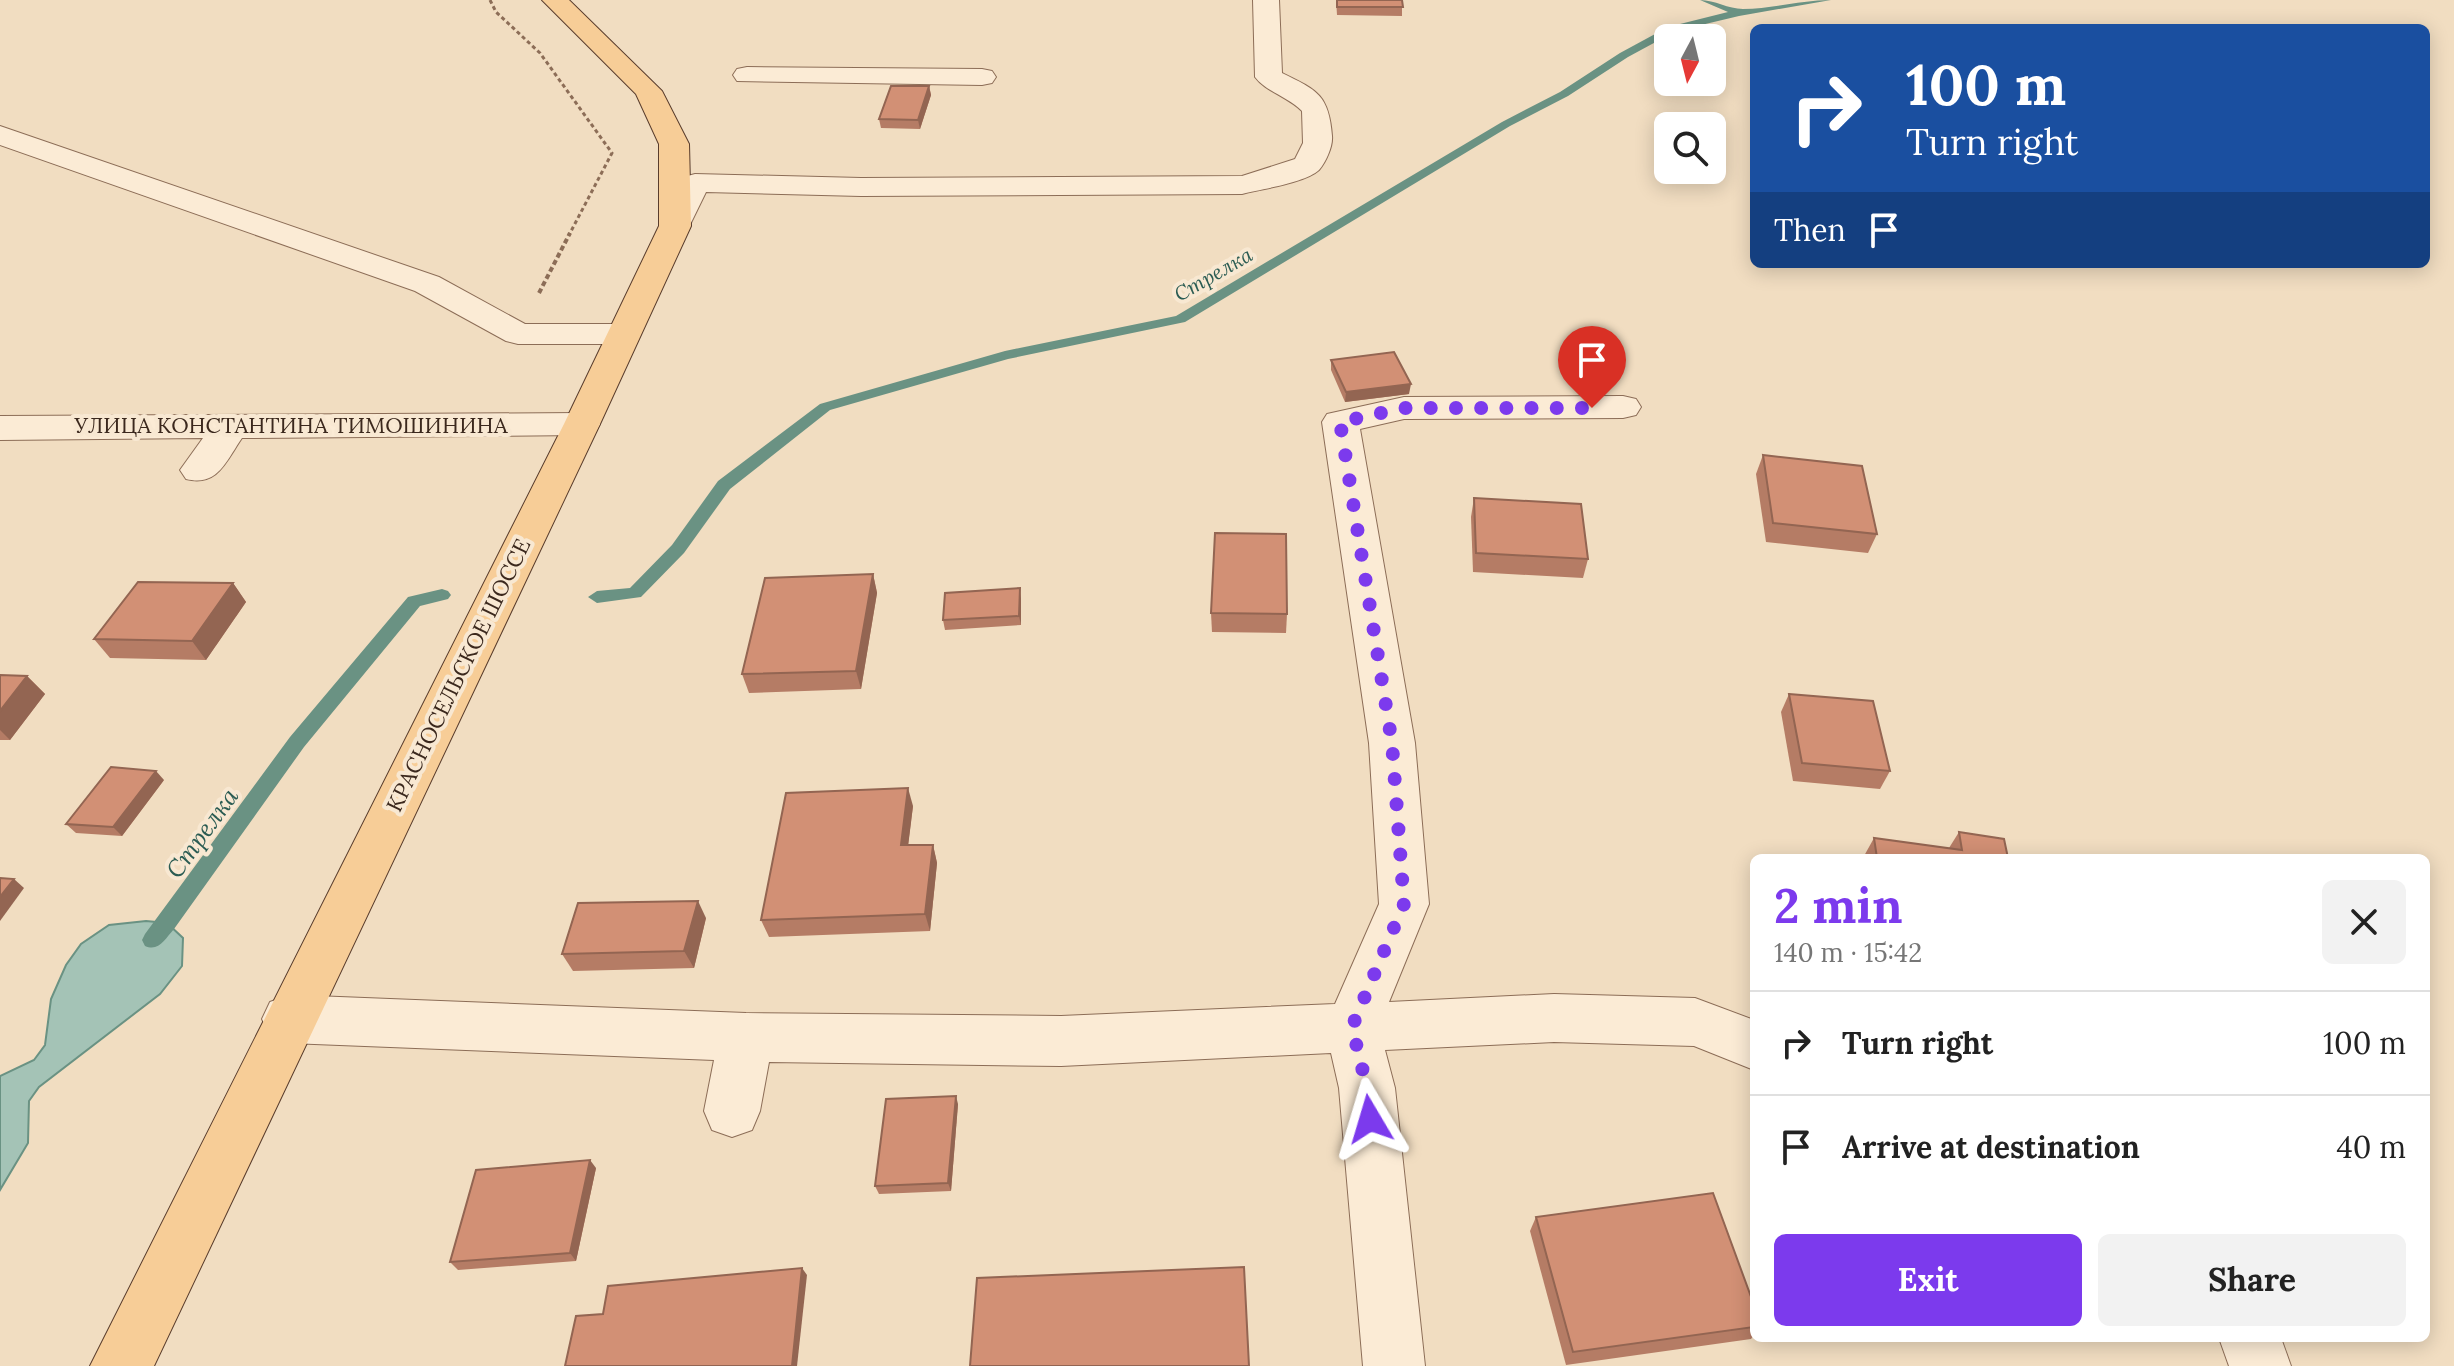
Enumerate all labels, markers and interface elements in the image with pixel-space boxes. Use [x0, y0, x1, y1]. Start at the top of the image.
north arrow [1654, 24, 1726, 96]
map controls [1654, 24, 1726, 184]
text: 100 m [1906, 49, 2066, 120]
icon: right [1774, 56, 1878, 160]
button: search [1654, 112, 1726, 184]
text: Turn right [1906, 119, 2079, 165]
icon: arrive [1862, 208, 1906, 252]
text: Then [1774, 211, 1846, 249]
water label: Стрелка [1169, 242, 1257, 306]
pin [1558, 326, 1626, 408]
icon: arrive [1570, 338, 1614, 382]
street label: УЛИЦА КОНСТАНТИНА ТИМОШИНИНА [74, 411, 509, 439]
street label: КРАСНОСЕЛЬСКОЕ ШОССЕ [380, 534, 536, 816]
water label: Стрелка [159, 781, 245, 884]
text: 2 min [1774, 875, 1903, 936]
button: close [2322, 880, 2406, 964]
text: 140 m · 15:42 [1774, 936, 1922, 969]
icon: right [1774, 1021, 1818, 1065]
text: Turn right [1842, 1024, 1993, 1062]
text: 100 m [2323, 1024, 2406, 1062]
position arrow [1328, 1077, 1412, 1161]
icon: arrive [1774, 1125, 1818, 1169]
text: Arrive at destination [1842, 1128, 2140, 1166]
text: 40 m [2336, 1128, 2406, 1166]
button: Exit [1774, 1234, 2082, 1326]
button: Share [2098, 1234, 2406, 1326]

